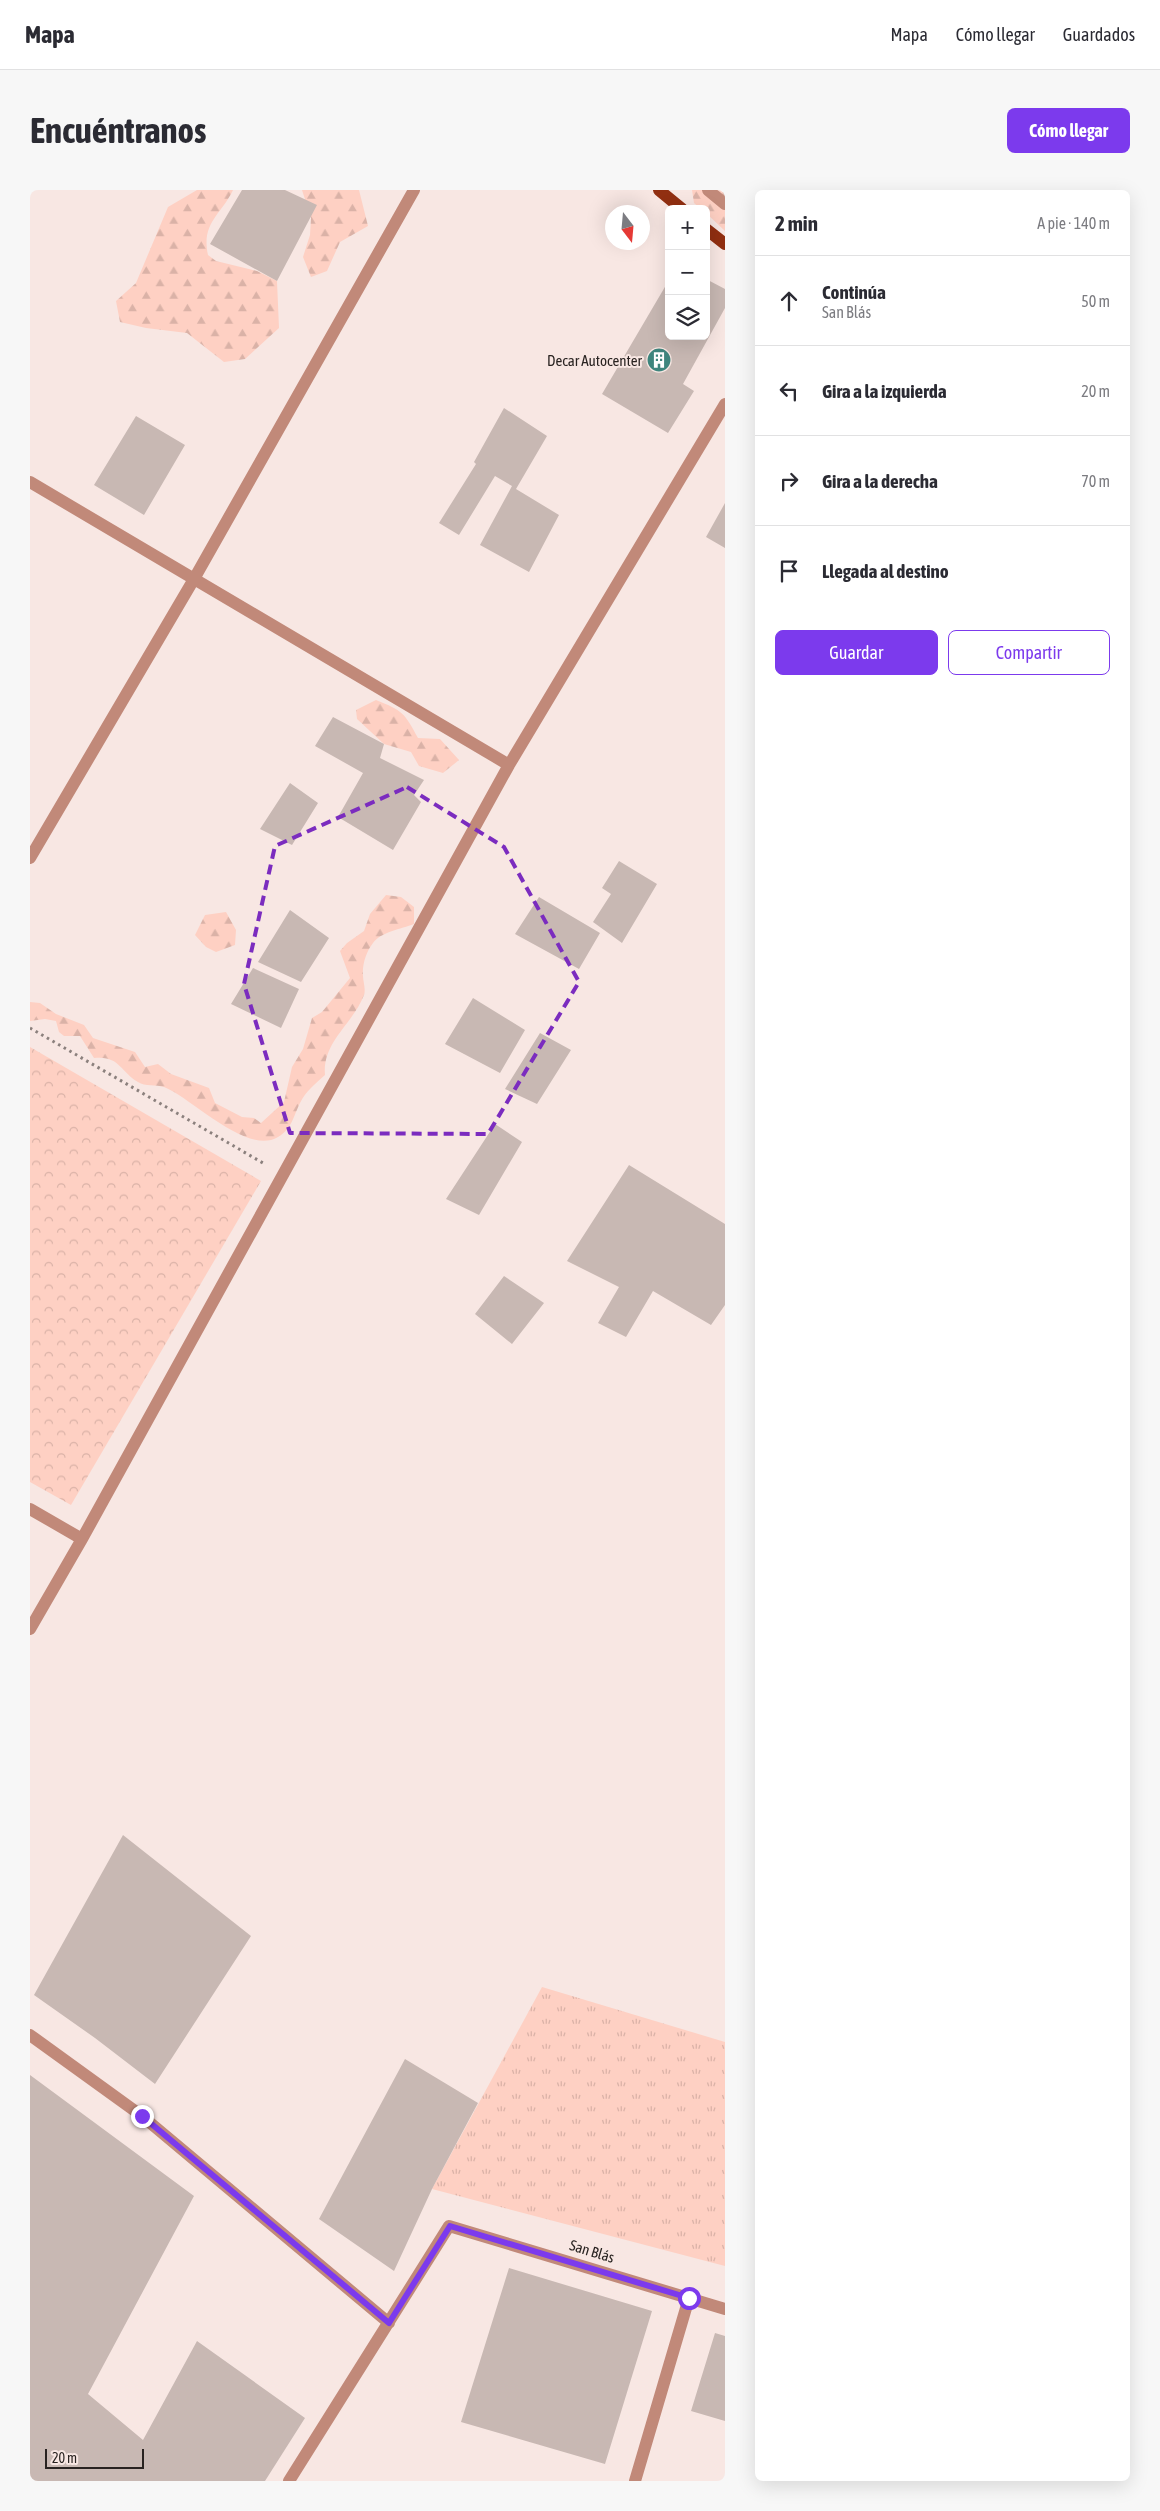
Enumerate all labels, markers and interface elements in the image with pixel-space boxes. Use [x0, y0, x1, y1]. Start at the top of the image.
text: Mapa [25, 21, 75, 48]
text: Mapa [890, 24, 928, 45]
text: Cómo llegar [956, 24, 1035, 45]
text: Guardados [1063, 24, 1135, 45]
button: Cómo llegar [1007, 108, 1130, 153]
text: Encuéntranos [30, 110, 206, 150]
north arrow [605, 205, 650, 250]
map controls [665, 205, 710, 340]
button: + [665, 205, 710, 250]
text: 2 min [775, 211, 818, 235]
text: A pie · 140 m [1037, 214, 1110, 232]
button: − [665, 250, 710, 295]
text: Continúa [822, 281, 886, 303]
icon: ahead [775, 287, 803, 315]
text: 50 m [1081, 292, 1110, 310]
button: layers [665, 295, 710, 340]
text: San Blás [822, 303, 871, 321]
building icon: Decar Autocenter [646, 347, 672, 373]
place label: Decar Autocenter [547, 352, 643, 369]
icon: left [775, 377, 803, 405]
text: Gira a la izquierda [822, 380, 947, 402]
text: 20 m [1081, 382, 1110, 400]
icon: right [775, 467, 803, 495]
text: Gira a la derecha [822, 470, 938, 492]
text: 70 m [1081, 472, 1110, 490]
icon: arrive [775, 557, 803, 585]
text: Llegada al destino [822, 560, 949, 582]
button: Guardar [775, 630, 938, 675]
button: Compartir [948, 630, 1110, 675]
route end [131, 2105, 154, 2128]
street label: San Blás [568, 2236, 616, 2266]
route start [678, 2287, 701, 2310]
scale bar [45, 2446, 144, 2469]
text: 20 m [52, 2450, 77, 2466]

